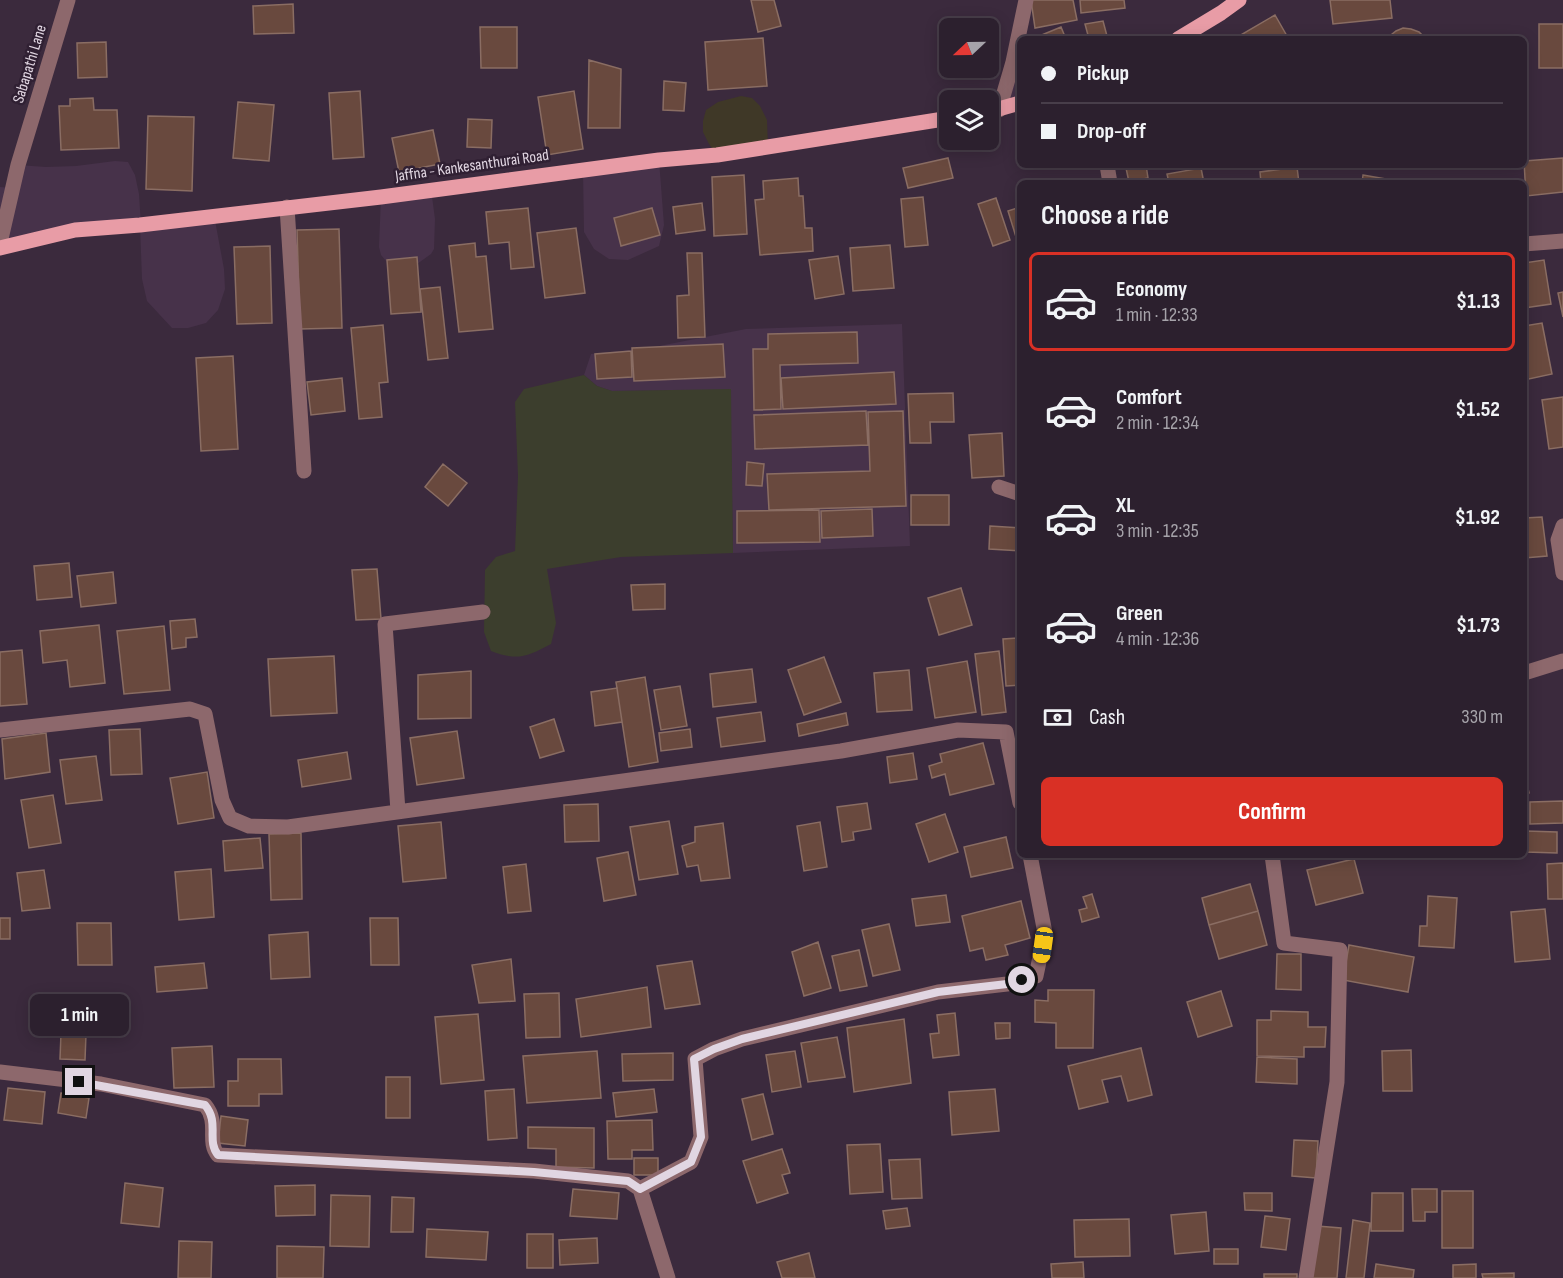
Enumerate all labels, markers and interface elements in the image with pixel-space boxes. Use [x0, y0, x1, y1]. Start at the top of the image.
north arrow [939, 18, 999, 78]
map controls [939, 18, 999, 150]
street label: Sabapathi Lane [9, 22, 51, 106]
text: Pickup [1077, 60, 1129, 87]
button: layers [939, 90, 999, 150]
text: Drop-off [1077, 118, 1146, 145]
street label: Jaffna - Kankesanthurai Road [393, 146, 550, 186]
text: Choose a ride [1041, 200, 1169, 232]
icon: car [1044, 275, 1098, 329]
text: Economy [1116, 276, 1187, 303]
text: $1.13 [1456, 288, 1500, 315]
text: 1 min · 12:33 [1116, 303, 1198, 327]
icon: car [1044, 383, 1098, 437]
text: Comfort [1116, 384, 1182, 411]
text: $1.52 [1455, 396, 1500, 423]
text: 2 min · 12:34 [1116, 411, 1199, 435]
icon: car [1044, 491, 1098, 545]
text: XL [1116, 492, 1135, 519]
text: $1.92 [1455, 504, 1500, 531]
text: 3 min · 12:35 [1116, 519, 1199, 543]
icon: car [1044, 599, 1098, 653]
text: Green [1116, 600, 1163, 627]
text: $1.73 [1456, 612, 1500, 639]
text: 4 min · 12:36 [1116, 627, 1199, 651]
icon: cash [1041, 701, 1074, 734]
text: Cash [1089, 704, 1125, 731]
text: 330 m [1461, 705, 1503, 729]
button: Confirm [1041, 777, 1503, 846]
car [1032, 926, 1054, 964]
route start [1008, 966, 1035, 993]
callout: 1 min [29, 995, 128, 1037]
text: 1 min [61, 1003, 98, 1027]
route end [65, 1068, 92, 1095]

